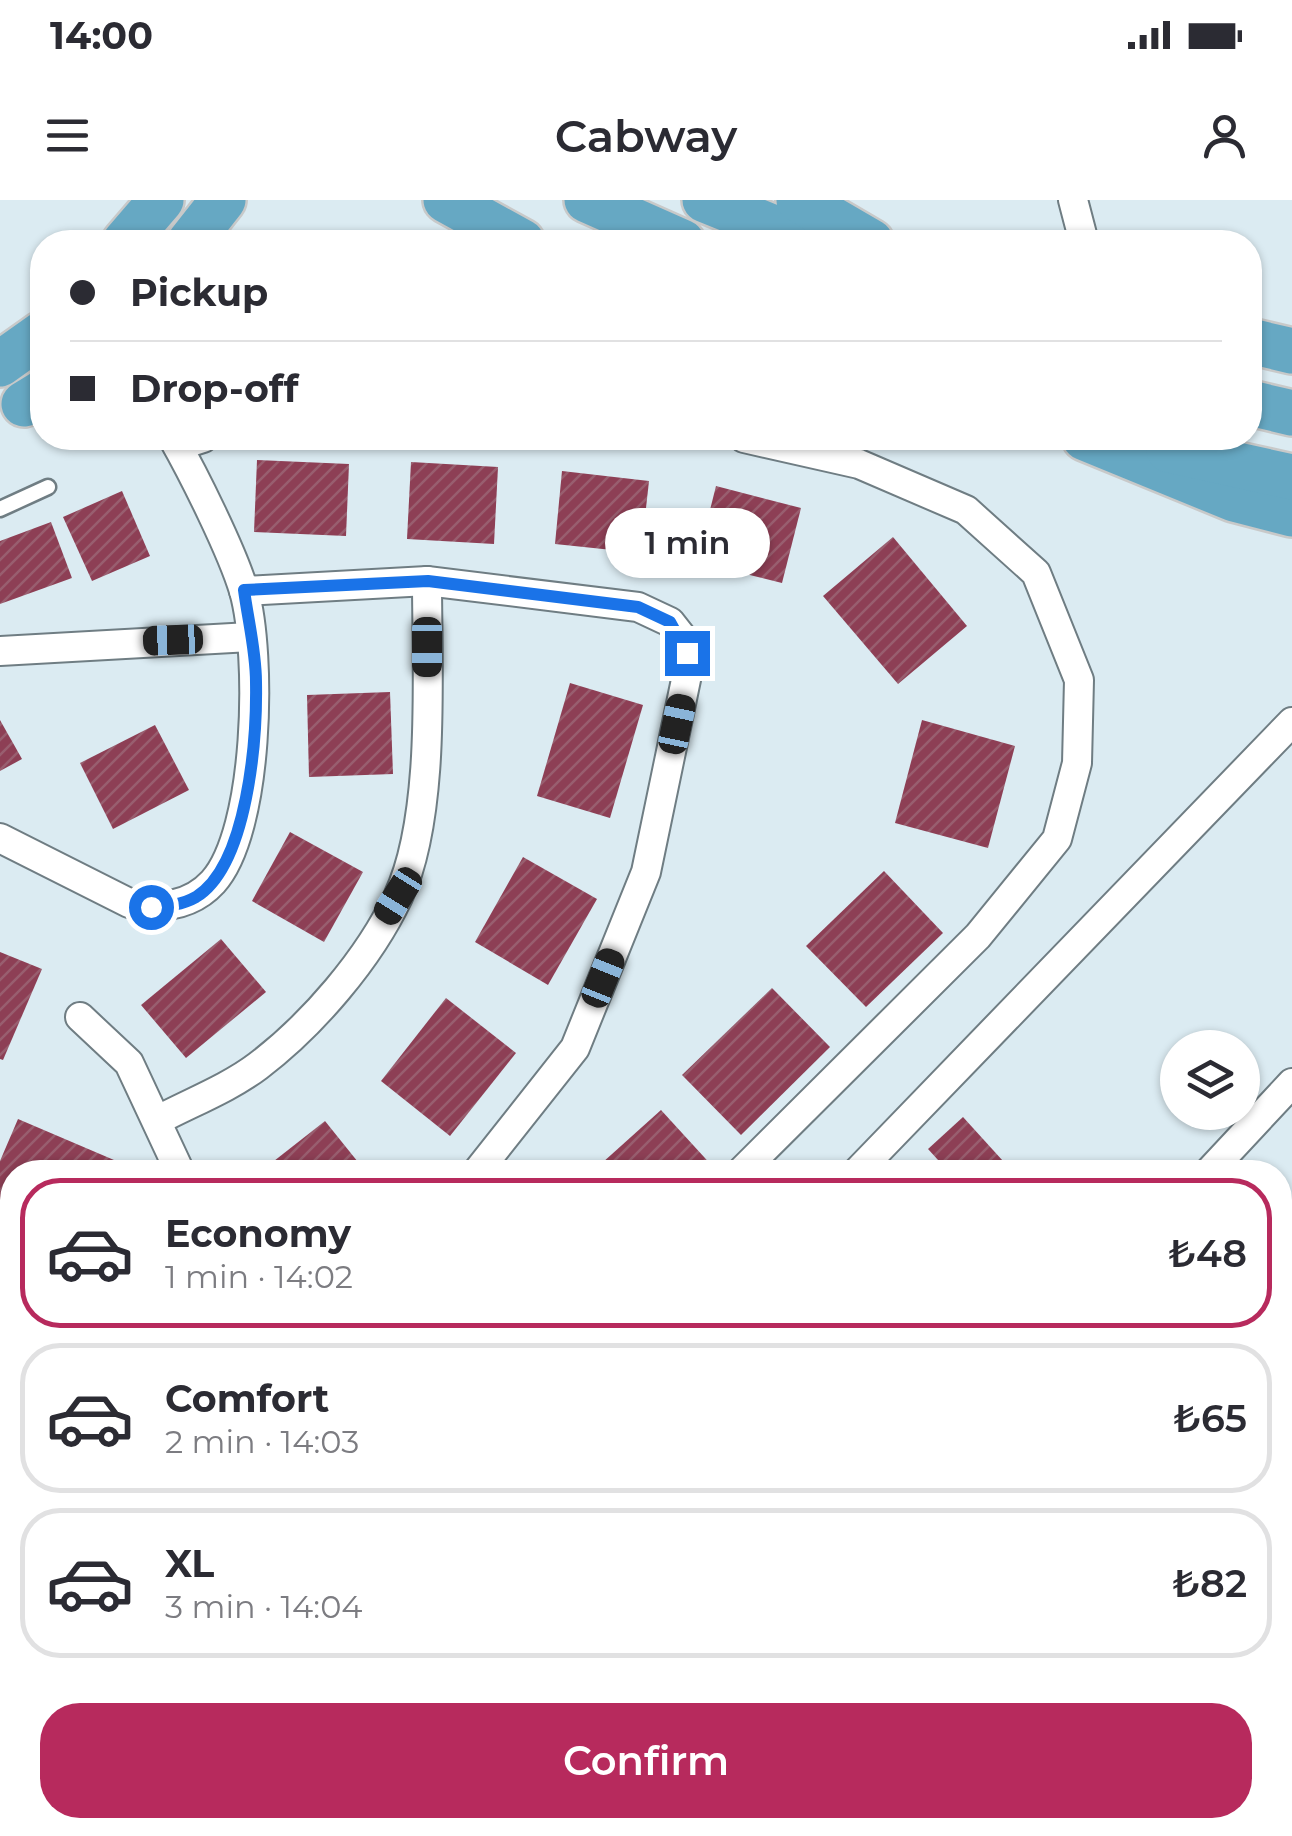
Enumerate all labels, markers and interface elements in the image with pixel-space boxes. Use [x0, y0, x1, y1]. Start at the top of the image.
text: 14:00 [50, 12, 153, 59]
icon: menu [40, 108, 95, 163]
text: Cabway [555, 108, 737, 163]
icon: person [1197, 108, 1252, 163]
text: Pickup [130, 269, 268, 316]
text: Drop-off [130, 365, 299, 412]
callout: 1 min [604, 508, 770, 578]
text: 1 min [645, 523, 730, 562]
car [412, 617, 442, 677]
car [142, 624, 204, 656]
route end [665, 631, 710, 676]
car [656, 692, 698, 756]
car [369, 863, 427, 929]
route start [129, 885, 174, 930]
car [578, 945, 628, 1011]
map controls [1160, 1030, 1260, 1130]
button: layers [1160, 1030, 1260, 1130]
icon: car [45, 1208, 135, 1298]
text: Economy [165, 1210, 351, 1257]
text: ₺48 [1168, 1230, 1247, 1277]
text: 1 min · 14:02 [165, 1257, 353, 1296]
icon: car [45, 1373, 135, 1463]
text: Comfort [165, 1375, 329, 1422]
text: ₺65 [1173, 1395, 1247, 1442]
text: 2 min · 14:03 [165, 1422, 359, 1461]
icon: car [45, 1538, 135, 1628]
text: XL [165, 1540, 214, 1587]
text: ₺82 [1172, 1560, 1247, 1607]
text: 3 min · 14:04 [165, 1587, 362, 1626]
button: Confirm [40, 1703, 1252, 1818]

